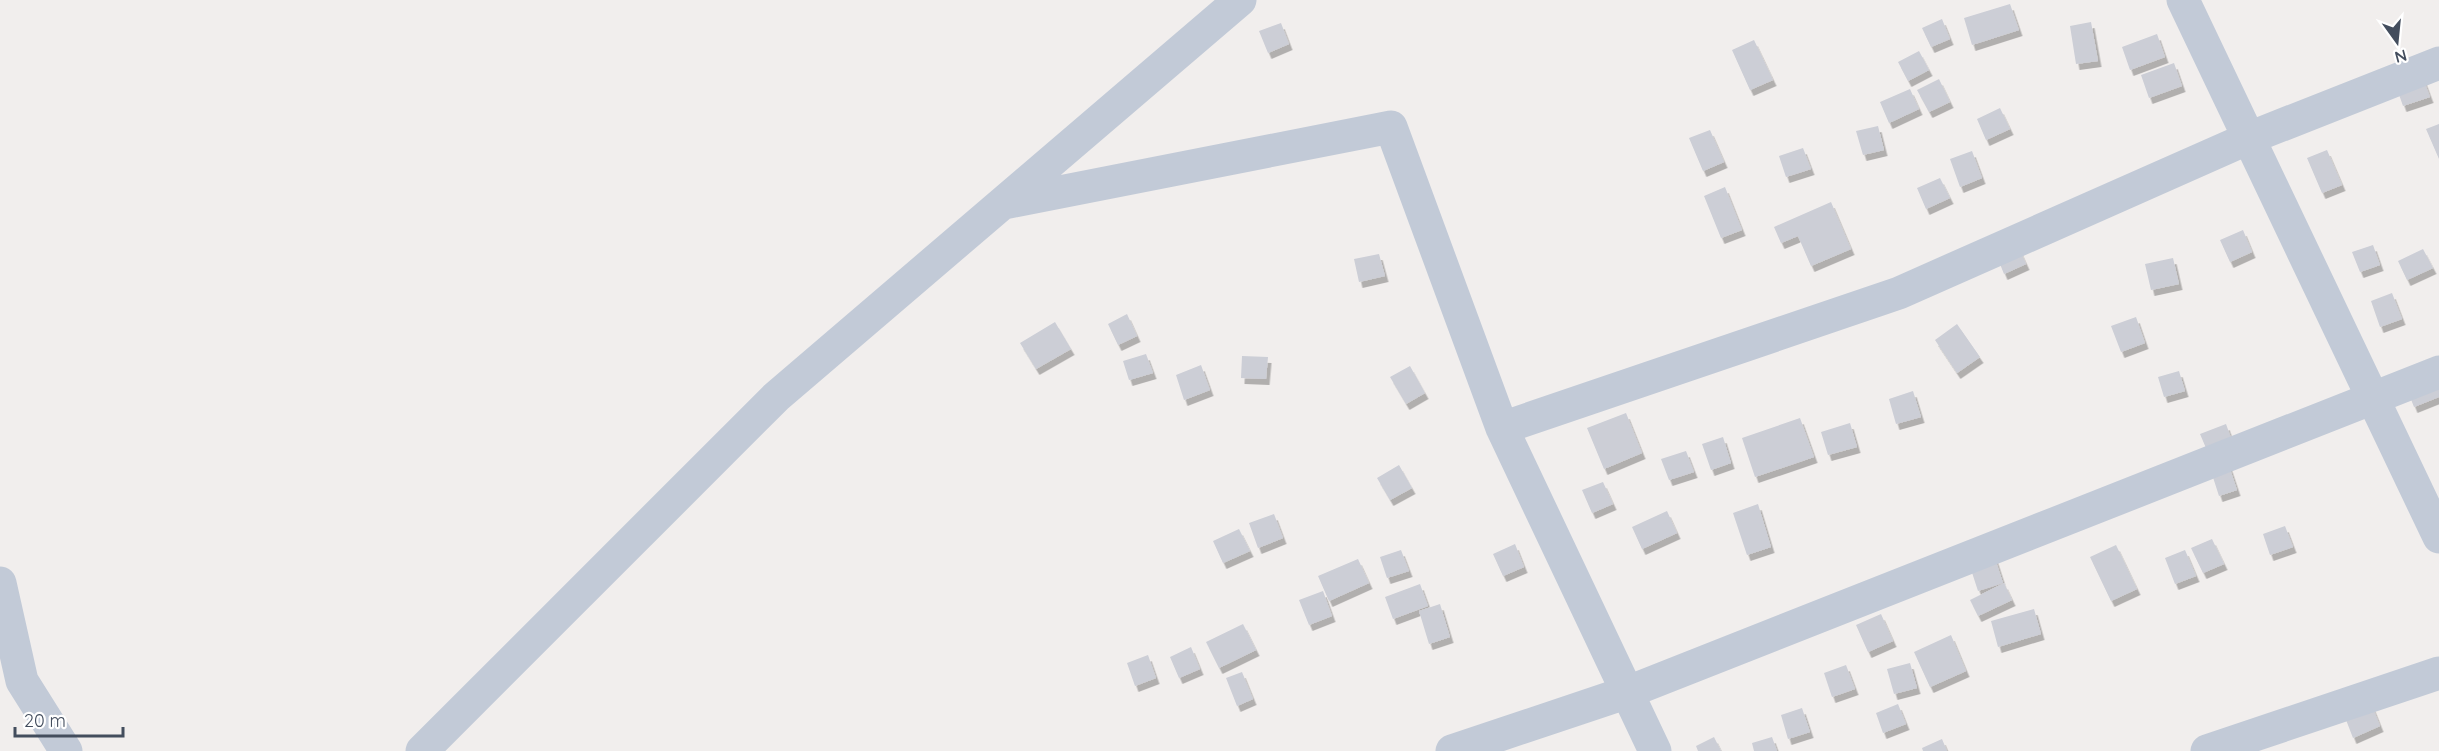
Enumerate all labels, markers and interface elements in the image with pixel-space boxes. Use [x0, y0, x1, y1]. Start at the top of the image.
north arrow [2367, 12, 2427, 72]
text: N [2393, 45, 2409, 68]
scale bar [15, 700, 123, 738]
text: 20 m [24, 709, 66, 732]

